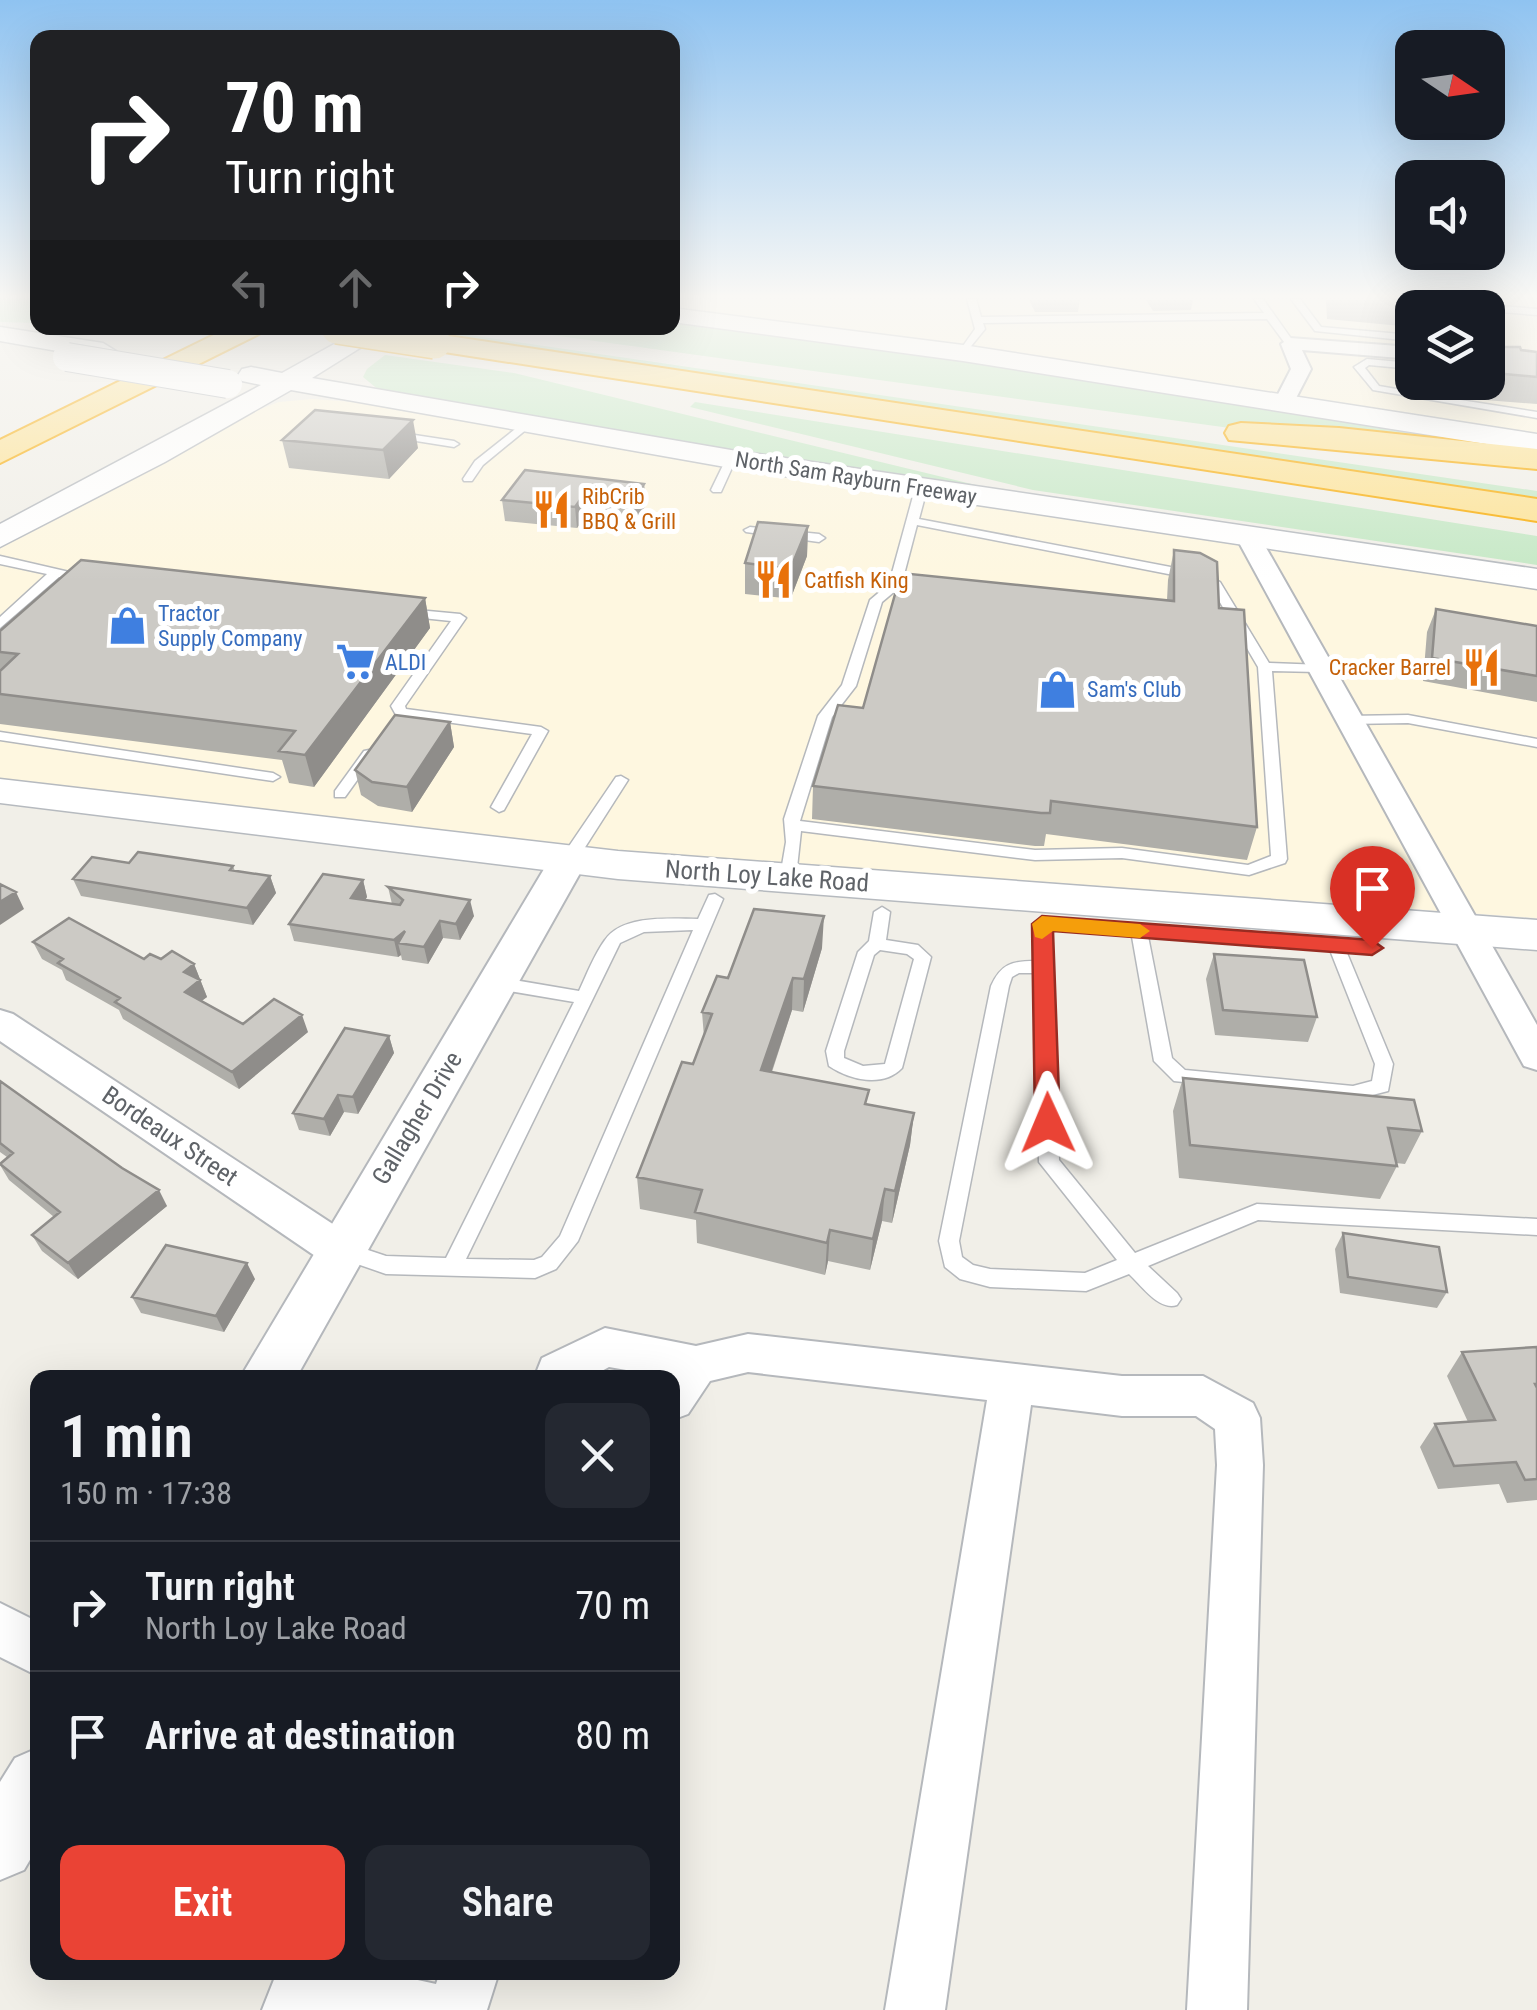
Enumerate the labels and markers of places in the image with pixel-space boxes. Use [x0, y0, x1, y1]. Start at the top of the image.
place label: RibCrib BBQ & Grill [582, 484, 676, 534]
restaurant icon: RibCrib BBQ & Grill [531, 488, 573, 530]
restaurant icon: Catfish King [753, 559, 795, 601]
place label: Catfish King [804, 568, 909, 593]
place label: Tractor Supply Company [158, 601, 302, 651]
shop icon: Tractor Supply Company [107, 605, 149, 647]
supermarket icon: ALDI [334, 641, 376, 683]
restaurant icon: Cracker Barrel [1460, 646, 1502, 688]
place label: ALDI [385, 650, 426, 675]
place label: Cracker Barrel [1329, 655, 1451, 680]
shop icon: Sam's Club [1036, 668, 1078, 710]
place label: Sam's Club [1087, 677, 1181, 702]
pin [1330, 846, 1415, 949]

